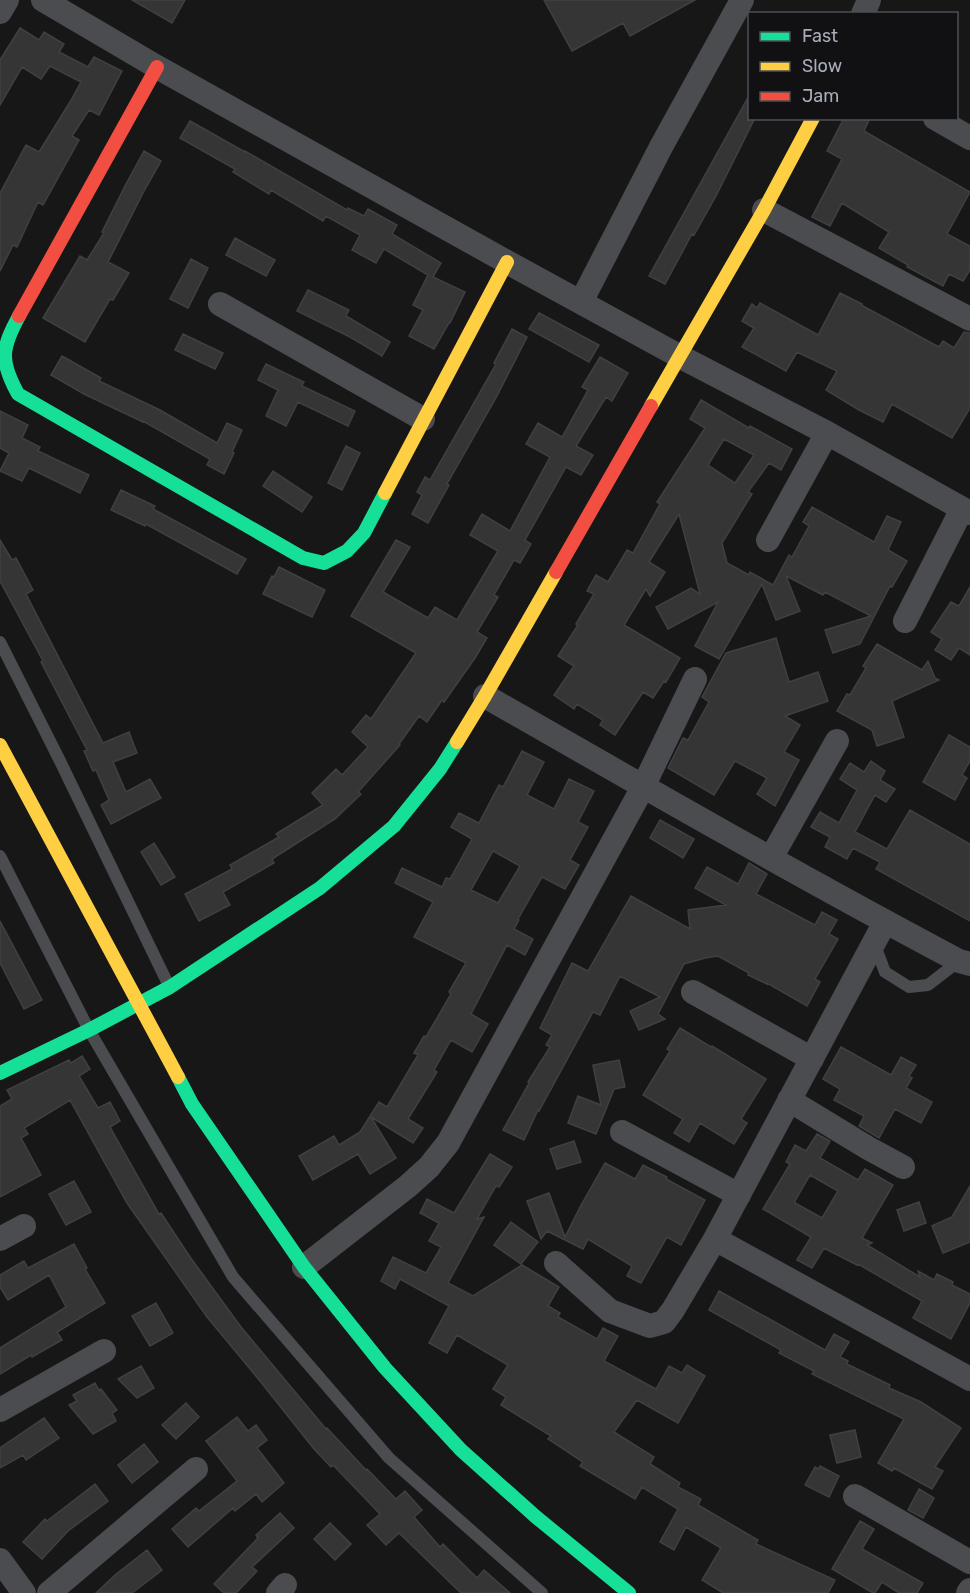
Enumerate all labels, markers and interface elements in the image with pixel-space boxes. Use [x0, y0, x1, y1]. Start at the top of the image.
legend [748, 12, 958, 120]
text: Fast [802, 25, 838, 47]
text: Slow [802, 55, 842, 77]
text: Jam [802, 85, 839, 107]

